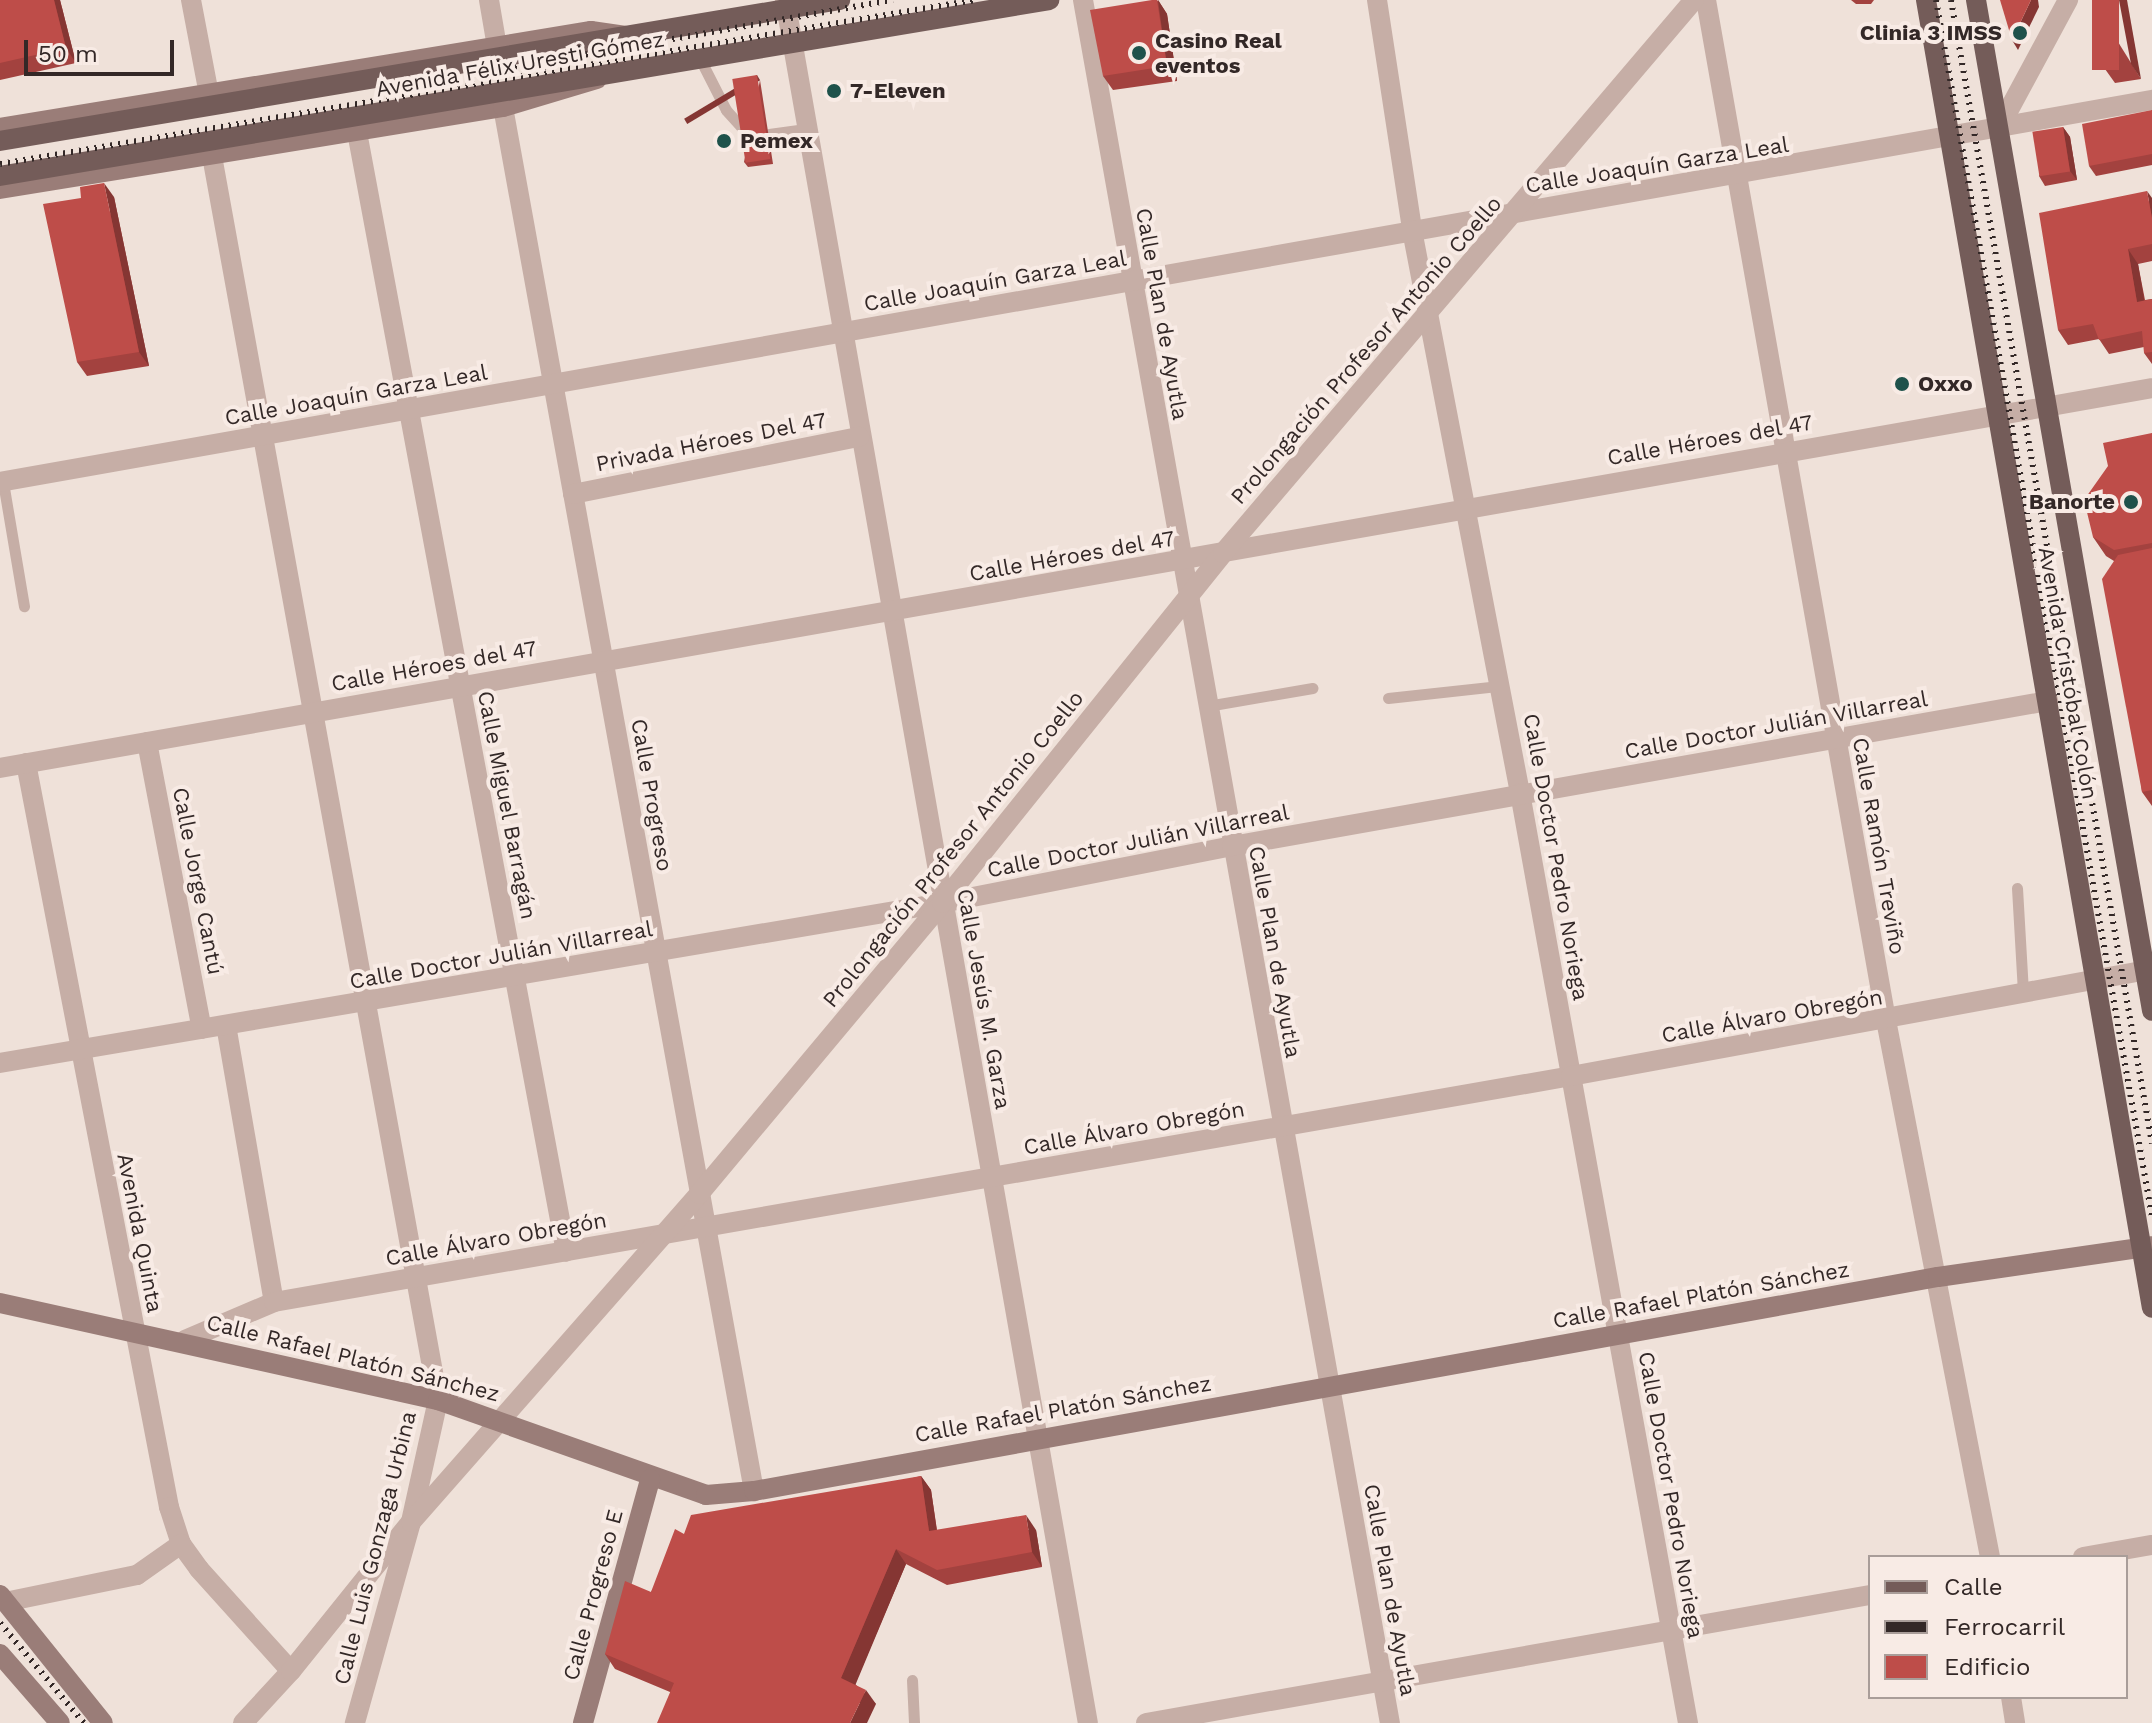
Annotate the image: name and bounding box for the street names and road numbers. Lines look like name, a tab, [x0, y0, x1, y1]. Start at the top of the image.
street label: Avenida Félix Uresti Gómez	[373, 26, 667, 102]
street label: Calle Joaquín Garza Leal	[1523, 131, 1791, 199]
street label: Prolongación Profesor Antonio Coello	[1224, 190, 1508, 510]
street label: Calle Plan de Ayutla	[1130, 205, 1194, 423]
street label: Calle Joaquín Garza Leal	[861, 245, 1129, 317]
street label: Calle Joaquín Garza Leal	[222, 359, 490, 431]
street label: Privada Héroes Del 47	[593, 407, 829, 477]
street label: Calle Héroes del 47	[1605, 409, 1815, 471]
street label: Calle Héroes del 47	[967, 525, 1177, 587]
street label: Avenida Cristóbal Colón	[2033, 544, 2103, 802]
street label: Calle Héroes del 47	[329, 635, 539, 697]
street label: Prolongación Profesor Antonio Coello	[817, 685, 1089, 1013]
street label: Calle Doctor Julián Villarreal	[1622, 685, 1930, 765]
street label: Calle Miguel Barragán	[472, 688, 542, 922]
street label: Calle Doctor Pedro Noriega	[1518, 711, 1594, 1003]
street label: Calle Progreso	[626, 717, 678, 873]
street label: Calle Ramón Treviño	[1847, 735, 1911, 957]
street label: Calle Jorge Cantú	[167, 785, 229, 977]
street label: Calle Doctor Julián Villarreal	[984, 799, 1292, 883]
street label: Calle Plan de Ayutla	[1243, 843, 1307, 1061]
street label: Calle Jesús M. Garza	[952, 886, 1016, 1112]
street label: Calle Doctor Julián Villarreal	[347, 915, 655, 995]
street label: Calle Álvaro Obregón	[1659, 983, 1885, 1049]
street label: Calle Álvaro Obregón	[1021, 1095, 1247, 1161]
street label: Avenida Quinta	[112, 1151, 168, 1315]
street label: Calle Álvaro Obregón	[383, 1206, 609, 1272]
street label: Calle Rafael Platón Sánchez	[1550, 1256, 1852, 1334]
street label: Calle Rafael Platón Sánchez	[203, 1309, 503, 1407]
street label: Calle Doctor Pedro Noriega	[1633, 1349, 1709, 1641]
street label: Calle Rafael Platón Sánchez	[912, 1370, 1214, 1448]
street label: Calle Luis Gonzaga Urbina	[328, 1408, 422, 1688]
street label: Calle Plan de Ayutla	[1358, 1481, 1422, 1699]
street label: Calle Progreso E	[557, 1507, 629, 1683]

